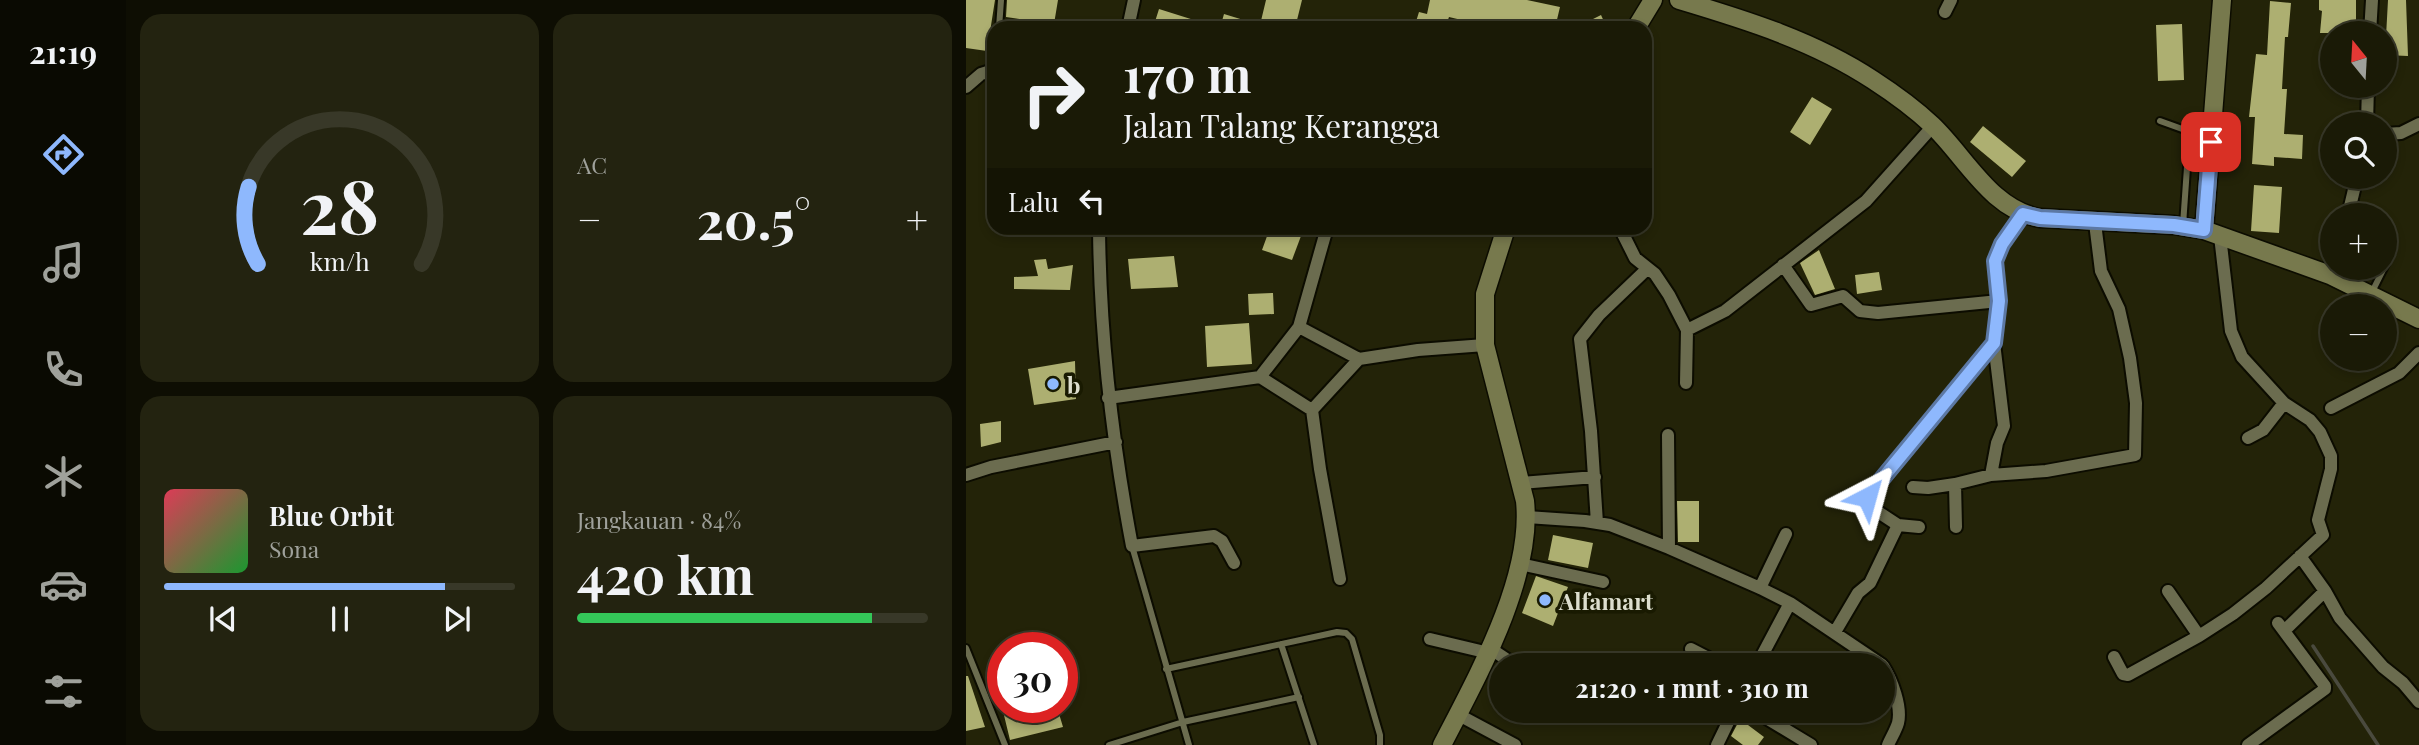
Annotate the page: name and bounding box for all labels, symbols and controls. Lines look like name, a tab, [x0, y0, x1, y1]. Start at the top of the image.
north arrow	[2320, 21, 2398, 98]
map controls	[2320, 21, 2397, 371]
text: 21:19	[29, 29, 97, 72]
text: 170 m	[1123, 40, 1251, 105]
icon: right	[1008, 49, 1099, 140]
text: Jalan Talang Kerangga	[1123, 103, 1440, 146]
pin	[2181, 112, 2241, 172]
button: search	[2320, 112, 2397, 189]
icon: arrive	[2192, 123, 2230, 161]
icon: directions	[39, 130, 88, 179]
text: AC	[577, 149, 607, 180]
text: 28	[300, 155, 379, 252]
icon: left	[1073, 182, 1111, 220]
text: 20.5°	[697, 184, 811, 253]
text: Lalu	[1008, 184, 1059, 219]
text: −	[577, 193, 602, 244]
text: +	[906, 193, 928, 244]
button: +	[2320, 203, 2397, 280]
icon: music	[39, 238, 88, 287]
text: km/h	[310, 244, 370, 277]
button: −	[2320, 294, 2397, 371]
icon: phone	[39, 345, 88, 394]
place label: b	[1067, 369, 1080, 400]
marker: b	[1045, 376, 1061, 392]
icon: climate	[39, 452, 88, 501]
position arrow	[1830, 460, 1904, 534]
text: Blue Orbit	[269, 498, 394, 533]
text: Jangkauan · 84%	[577, 504, 741, 535]
text: Sona	[269, 533, 319, 564]
text: 420 km	[577, 539, 754, 608]
icon: car	[39, 560, 88, 609]
place label: Alfamart	[1558, 585, 1654, 616]
marker: Alfamart	[1537, 592, 1553, 608]
icon: previous	[204, 600, 242, 638]
icon: pause	[321, 600, 359, 638]
icon: next	[438, 600, 476, 638]
speed limit sign: 30	[987, 632, 1078, 723]
icon: filters	[39, 667, 88, 716]
text: 21:20 · 1 mnt · 310 m	[1575, 670, 1809, 705]

